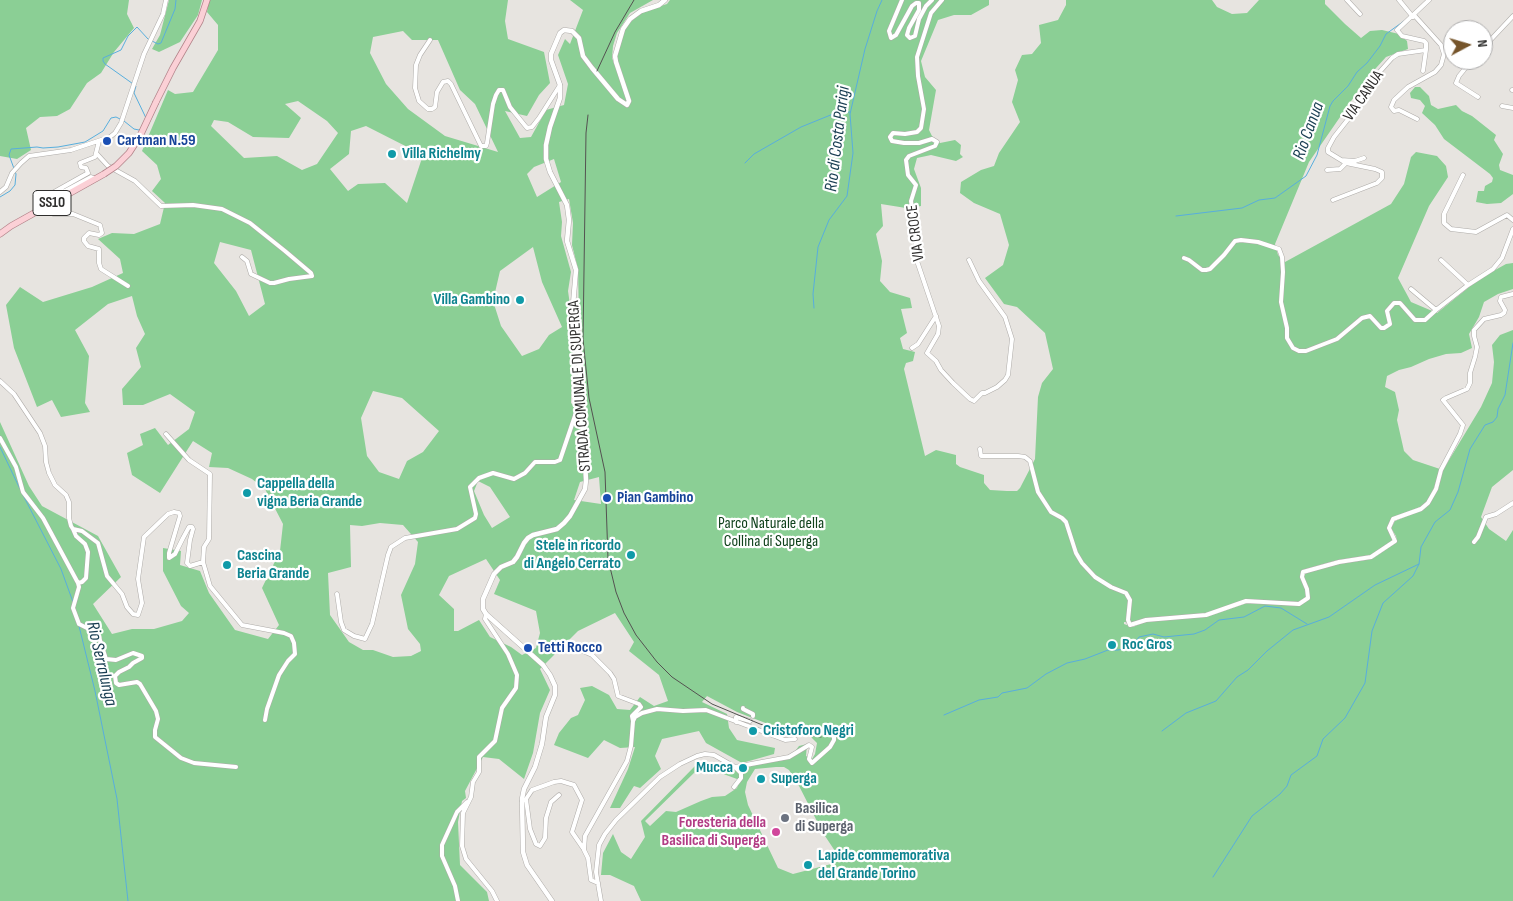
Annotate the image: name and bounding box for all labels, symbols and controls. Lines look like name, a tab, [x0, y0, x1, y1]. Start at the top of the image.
north arrow	[1443, 20, 1493, 70]
text: N	[1474, 39, 1491, 48]
street label: VIA CANUA	[1340, 67, 1388, 125]
water label: Rio di Costa Parigi	[821, 85, 855, 193]
water label: Rio Canua	[1289, 99, 1329, 163]
place label: Cartman N.59	[117, 131, 196, 151]
marker: Cartman N.59	[101, 135, 113, 147]
place label: Villa Richelmy	[402, 144, 481, 164]
marker: Villa Richelmy	[386, 148, 398, 160]
road number: SS10	[33, 190, 71, 216]
street label: VIA CROCE	[903, 203, 929, 263]
place label: Villa Gambino	[434, 290, 510, 310]
marker: Villa Gambino	[514, 294, 526, 306]
street label: STRADA COMUNALE DI SUPERGA	[564, 300, 596, 472]
place label: Cappella della vigna Beria Grande	[257, 474, 362, 512]
marker: Cappella della vigna Beria Grande	[241, 487, 253, 499]
place label: Pian Gambino	[617, 488, 693, 508]
marker: Pian Gambino	[601, 492, 613, 504]
park label: Parco Naturale della Collina di Superga	[718, 514, 824, 552]
place label: Stele in ricordo di Angelo Cerrato	[524, 536, 621, 574]
place label: Cascina Beria Grande	[237, 546, 309, 584]
marker: Stele in ricordo di Angelo Cerrato	[625, 549, 637, 561]
marker: Cascina Beria Grande	[221, 559, 233, 571]
water label: Rio Serralunga	[81, 620, 121, 708]
place label: Roc Gros	[1122, 635, 1172, 655]
place label: Tetti Rocco	[538, 638, 602, 658]
marker: Roc Gros	[1106, 639, 1118, 651]
marker: Tetti Rocco	[522, 642, 534, 654]
place label: Cristoforo Negri	[763, 721, 854, 741]
marker: Cristoforo Negri	[747, 725, 759, 737]
place label: Mucca	[696, 758, 733, 778]
marker: Mucca	[737, 762, 749, 774]
place label: Superga	[771, 769, 817, 789]
marker: Superga	[755, 773, 767, 785]
place label: Basilica di Superga	[795, 799, 853, 837]
marker: Basilica di Superga	[779, 812, 791, 824]
place label: Foresteria della Basilica di Superga	[662, 813, 766, 851]
marker: Foresteria della Basilica di Superga	[770, 826, 782, 838]
place label: Lapide commemorativa del Grande Torino	[818, 846, 950, 884]
marker: Lapide commemorativa del Grande Torino	[802, 859, 814, 871]

